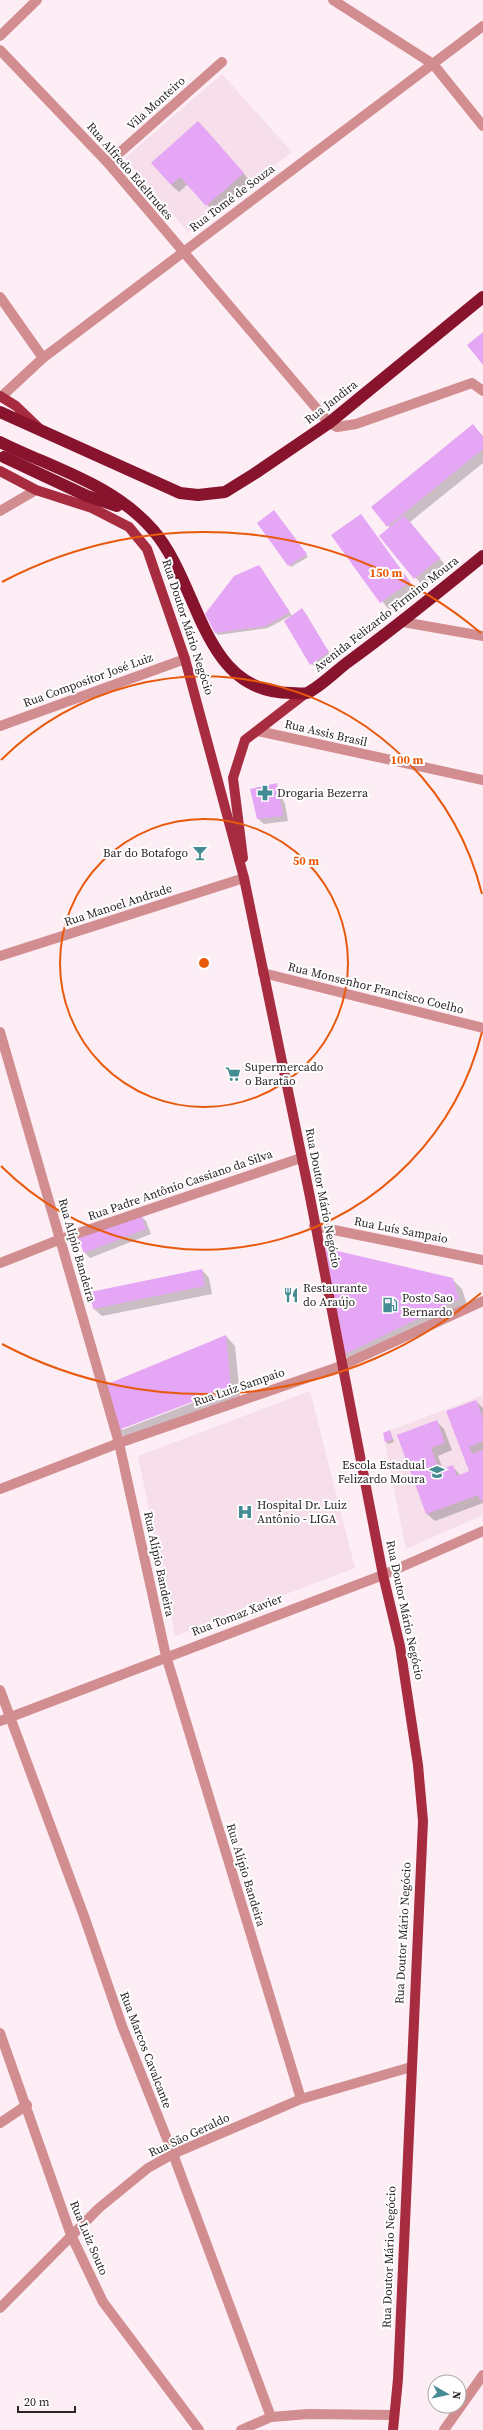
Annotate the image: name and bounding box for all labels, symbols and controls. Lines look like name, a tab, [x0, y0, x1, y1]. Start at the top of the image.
street label: Vila Monteiro	[123, 72, 189, 133]
street label: Rua Alfredo Edeltrudes	[83, 119, 177, 223]
street label: Rua Tomé de Souza	[186, 160, 279, 235]
street label: Rua Jandira	[301, 376, 361, 428]
street label: Avenida Felizardo Firmino Moura	[310, 552, 462, 676]
street label: Rua Doutor Mário Negócio	[158, 557, 218, 697]
text: 150 m	[370, 565, 403, 581]
street label: Rua Compositor José Luiz	[21, 649, 156, 711]
street label: Rua Assis Brasil	[283, 716, 369, 750]
text: 100 m	[391, 752, 424, 768]
pharmacy icon: Drogaria Bezerra	[256, 784, 274, 802]
place label: Drogaria Bezerra	[277, 785, 369, 801]
bar icon: Bar do Botafogo	[191, 844, 209, 862]
place label: Bar do Botafogo	[103, 845, 188, 861]
text: 50 m	[293, 853, 319, 869]
street label: Rua Manoel Andrade	[62, 880, 174, 930]
centre of rings	[197, 956, 211, 970]
street label: Rua Monsenhor Francisco Coelho	[286, 958, 466, 1018]
place label: Supermercado o Baratão	[245, 1059, 324, 1089]
supermarket icon: Supermercado o Baratão	[224, 1065, 242, 1083]
street label: Rua Doutor Mário Negócio	[302, 1127, 344, 1270]
street label: Rua Padre Antônio Cassiano da Silva	[85, 1145, 275, 1224]
street label: Rua Alípio Bandeira	[55, 1196, 100, 1304]
street label: Rua Luís Sampaio	[353, 1213, 450, 1247]
place label: Restaurante do Araújo	[303, 1280, 367, 1310]
restaurant icon: Restaurante do Araújo	[282, 1286, 300, 1304]
place label: Posto Sao Bernardo	[402, 1290, 453, 1320]
fuel station icon: Posto Sao Bernardo	[381, 1296, 399, 1314]
street label: Rua Luiz Sampaio	[191, 1364, 287, 1410]
place label: Escola Estadual Felizardo Moura	[338, 1457, 426, 1487]
school or university icon: Escola Estadual Felizardo Moura	[428, 1463, 446, 1481]
place label: Hospital Dr. Luiz Antônio - LIGA	[257, 1497, 347, 1527]
hospital icon: Hospital Dr. Luiz Antônio - LIGA	[236, 1503, 254, 1521]
street label: Rua Alípio Bandeira	[140, 1510, 178, 1619]
street label: Rua Doutor Mário Negócio	[382, 1539, 428, 1682]
street label: Rua Tomaz Xavier	[189, 1590, 285, 1640]
street label: Rua Alípio Bandeira	[223, 1822, 270, 1929]
street label: Rua Doutor Mário Negócio	[391, 1861, 415, 2004]
street label: Rua Marcos Cavalcante	[116, 1989, 176, 2111]
street label: Rua São Geraldo	[146, 2109, 232, 2161]
street label: Rua Doutor Mário Negócio	[379, 2185, 399, 2328]
street label: Rua Luiz Souto	[66, 2198, 112, 2278]
north arrow	[427, 2374, 467, 2414]
scale bar	[18, 2388, 75, 2414]
text: N	[448, 2390, 464, 2400]
text: 20 m	[24, 2394, 50, 2410]

